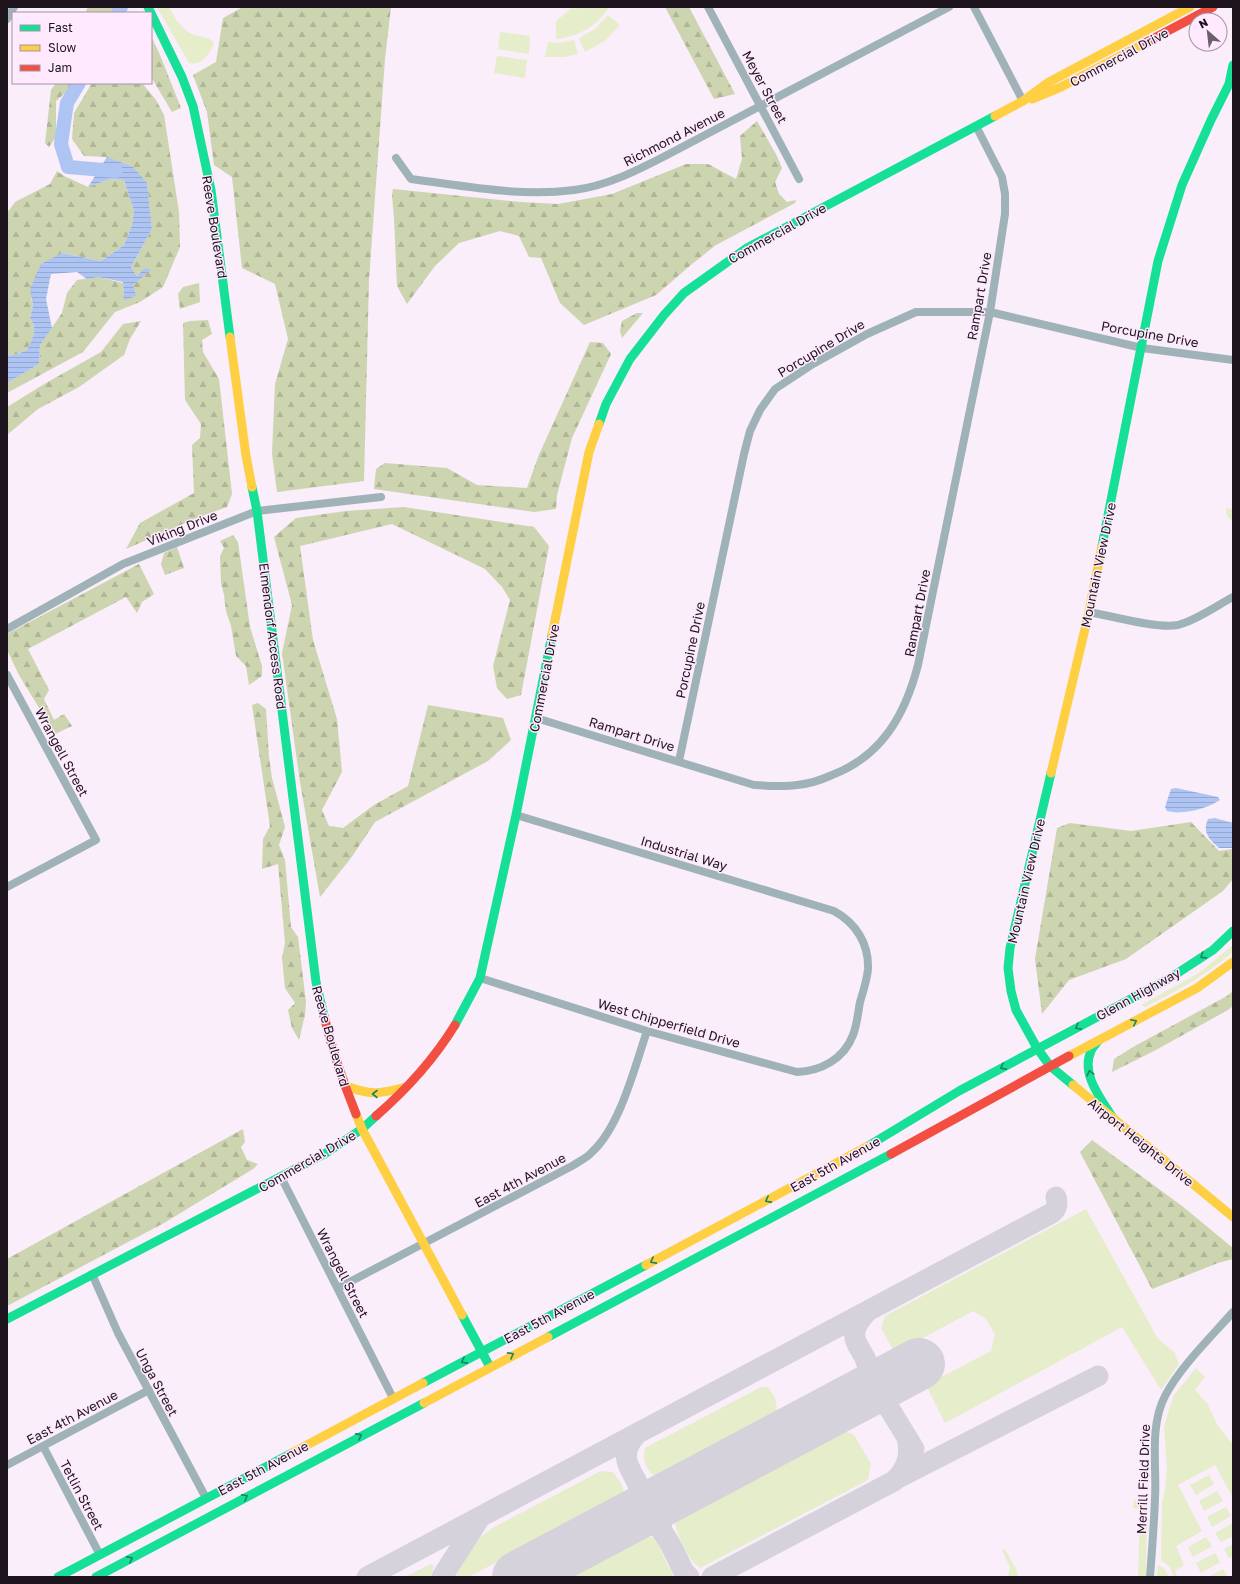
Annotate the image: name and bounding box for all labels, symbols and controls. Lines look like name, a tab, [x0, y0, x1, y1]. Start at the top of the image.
legend	[12, 12, 152, 84]
north arrow	[1188, 12, 1228, 52]
text: N	[1196, 15, 1210, 30]
text: Fast	[48, 20, 73, 35]
street label: Commercial Drive	[1067, 24, 1171, 90]
text: Slow	[48, 40, 76, 55]
street label: Meyer Street	[739, 48, 791, 126]
text: Jam	[48, 60, 72, 75]
street label: Richmond Avenue	[621, 104, 727, 170]
street label: Reeve Boulevard	[199, 174, 231, 280]
street label: Commercial Drive	[725, 199, 829, 267]
street label: Rampart Drive	[963, 251, 995, 341]
street label: Porcupine Drive	[775, 316, 867, 380]
street label: Porcupine Drive	[1100, 318, 1200, 350]
street label: Mountain View Drive	[1077, 501, 1119, 629]
street label: Viking Drive	[144, 507, 220, 549]
street label: Elmendorf Access Road	[256, 562, 290, 710]
street label: Rampart Drive	[901, 568, 933, 658]
street label: Porcupine Drive	[672, 600, 708, 700]
street label: Commercial Drive	[526, 623, 562, 733]
street label: Wrangell Street	[32, 705, 92, 799]
street label: Rampart Drive	[587, 713, 677, 755]
street label: Mountain View Drive	[1004, 817, 1048, 945]
street label: Industrial Way	[639, 832, 730, 874]
one-way arrow	[1200, 951, 1207, 959]
street label: Glenn Highway	[1093, 964, 1184, 1024]
street label: Reeve Boulevard	[309, 984, 353, 1088]
street label: West Chipperfield Drive	[596, 995, 742, 1051]
one-way arrow	[1130, 1019, 1137, 1027]
one-way arrow	[1075, 1022, 1082, 1030]
one-way arrow	[1000, 1062, 1007, 1070]
one-way arrow	[1086, 1070, 1094, 1077]
one-way arrow	[372, 1090, 378, 1098]
street label: Airport Heights Drive	[1085, 1095, 1197, 1189]
street label: Commercial Drive	[256, 1127, 358, 1195]
street label: East 5th Avenue	[787, 1133, 883, 1195]
street label: East 4th Avenue	[472, 1149, 568, 1211]
one-way arrow	[765, 1195, 772, 1203]
street label: Wrangell Street	[314, 1226, 372, 1320]
one-way arrow	[650, 1256, 658, 1264]
street label: East 5th Avenue	[501, 1285, 597, 1347]
street label: Unga Street	[132, 1345, 182, 1419]
one-way arrow	[507, 1353, 514, 1360]
one-way arrow	[461, 1356, 468, 1364]
street label: East 4th Avenue	[24, 1386, 120, 1448]
street label: Merrill Field Drive	[1133, 1424, 1153, 1534]
one-way arrow	[355, 1434, 363, 1441]
street label: East 5th Avenue	[215, 1437, 311, 1499]
street label: Tetlin Street	[57, 1457, 107, 1533]
one-way arrow	[240, 1495, 248, 1502]
one-way arrow	[126, 1556, 133, 1563]

